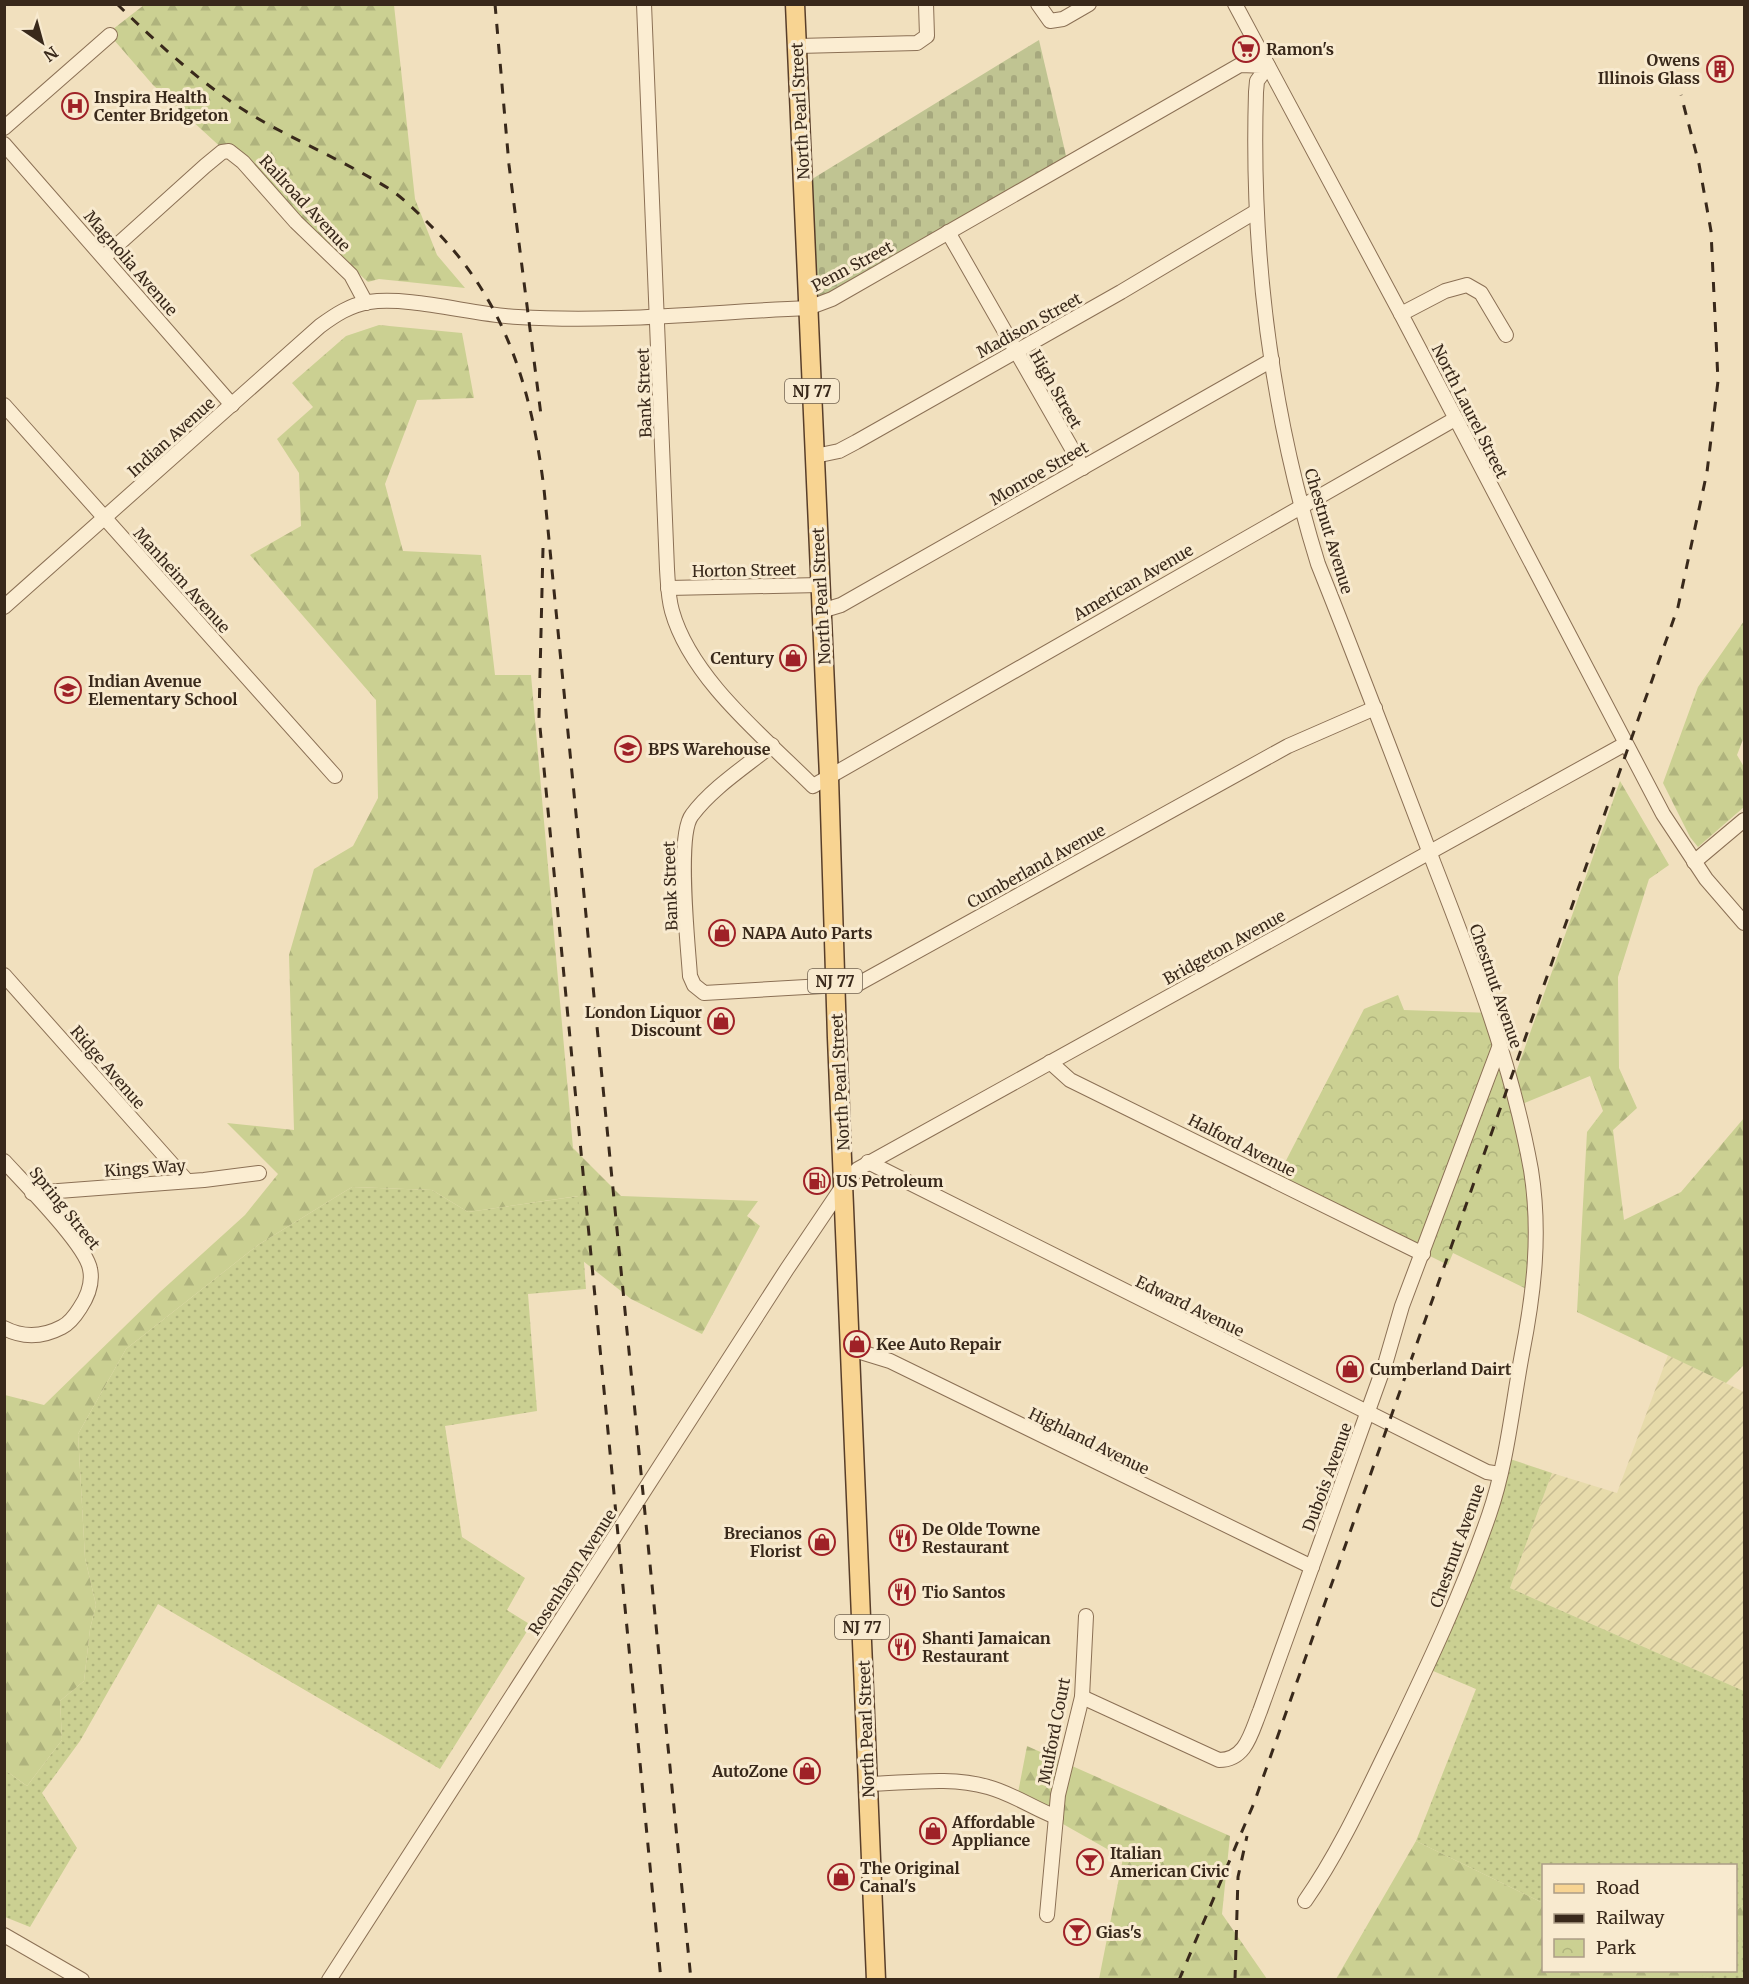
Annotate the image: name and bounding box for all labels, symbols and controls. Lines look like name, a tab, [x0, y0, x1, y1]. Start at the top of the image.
north arrow	[12, 12, 72, 72]
supermarket icon: Ramon's	[1231, 34, 1261, 64]
place label: Ramon's	[1266, 39, 1334, 59]
street label: North Pearl Street	[786, 41, 814, 180]
text: N	[40, 42, 62, 66]
place label: Owens Illinois Glass	[1598, 50, 1700, 88]
building icon: Owens Illinois Glass	[1705, 54, 1735, 84]
place label: Inspira Health Center Bridgeton	[94, 87, 228, 125]
hospital icon: Inspira Health Center Bridgeton	[60, 91, 90, 121]
street label: Railroad Avenue	[255, 151, 355, 255]
street label: Magnolia Avenue	[80, 206, 182, 320]
street label: Penn Street	[808, 236, 897, 296]
street label: Madison Street	[973, 288, 1086, 362]
street label: North Laurel Street	[1428, 341, 1513, 482]
street label: High Street	[1025, 346, 1087, 432]
street label: Bank Street	[632, 347, 656, 438]
road number: NJ 77	[785, 379, 839, 403]
street label: Indian Avenue	[123, 393, 219, 481]
street label: Monroe Street	[986, 436, 1092, 509]
street label: Chestnut Avenue	[1300, 466, 1358, 596]
street label: Manheim Avenue	[129, 523, 235, 637]
street label: North Pearl Street	[807, 526, 835, 665]
street label: American Avenue	[1069, 540, 1196, 625]
street label: Horton Street	[692, 559, 797, 581]
shop icon: Century	[778, 643, 808, 673]
place label: Century	[710, 648, 775, 668]
place label: Indian Avenue Elementary School	[88, 671, 237, 709]
school or university icon: Indian Avenue Elementary School	[53, 675, 83, 705]
school or university icon: BPS Warehouse	[613, 734, 643, 764]
place label: BPS Warehouse	[648, 739, 771, 759]
street label: Cumberland Avenue	[963, 820, 1109, 912]
street label: Bank Street	[658, 840, 682, 931]
street label: Bridgeton Avenue	[1160, 905, 1288, 989]
shop icon: NAPA Auto Parts	[707, 918, 737, 948]
street label: Chestnut Avenue	[1465, 921, 1527, 1051]
place label: NAPA Auto Parts	[742, 923, 872, 943]
road number: NJ 77	[808, 969, 862, 993]
place label: London Liquor Discount	[585, 1002, 703, 1040]
shop icon: London Liquor Discount	[706, 1006, 736, 1036]
street label: North Pearl Street	[826, 1012, 854, 1151]
street label: Ridge Avenue	[66, 1021, 150, 1113]
street label: Halford Avenue	[1185, 1109, 1299, 1181]
street label: Kings Way	[104, 1155, 187, 1181]
street label: Spring Street	[25, 1162, 105, 1254]
fuel station icon: US Petroleum	[802, 1166, 832, 1196]
place label: US Petroleum	[836, 1171, 943, 1191]
street label: Edward Avenue	[1132, 1271, 1248, 1341]
shop icon: Kee Auto Repair	[842, 1329, 872, 1359]
place label: Kee Auto Repair	[876, 1334, 1002, 1354]
shop icon: Cumberland Dairt	[1335, 1354, 1365, 1384]
place label: Cumberland Dairt	[1370, 1359, 1512, 1379]
street label: Highland Avenue	[1026, 1403, 1152, 1479]
street label: Dubois Avenue	[1298, 1420, 1356, 1534]
street label: Chestnut Avenue	[1425, 1482, 1489, 1610]
street label: Rosenhayn Avenue	[524, 1505, 620, 1639]
place label: De Olde Towne Restaurant	[922, 1519, 1040, 1557]
place label: Brecianos Florist	[724, 1523, 803, 1561]
restaurant icon: De Olde Towne Restaurant	[888, 1523, 918, 1553]
shop icon: Brecianos Florist	[807, 1527, 837, 1557]
restaurant icon: Tio Santos	[887, 1577, 917, 1607]
place label: Tio Santos	[922, 1582, 1006, 1602]
road number: NJ 77	[835, 1615, 889, 1639]
place label: Shanti Jamaican Restaurant	[922, 1628, 1051, 1666]
restaurant icon: Shanti Jamaican Restaurant	[887, 1632, 917, 1662]
street label: North Pearl Street	[854, 1659, 878, 1798]
street label: Mulford Court	[1034, 1675, 1074, 1786]
shop icon: AutoZone	[792, 1756, 822, 1786]
place label: AutoZone	[711, 1761, 788, 1781]
place label: Affordable Appliance	[951, 1812, 1035, 1850]
shop icon: Affordable Appliance	[918, 1816, 948, 1846]
place label: Italian American Civic	[1109, 1843, 1229, 1881]
bar icon: Italian American Civic	[1075, 1847, 1105, 1877]
place label: The Original Canal's	[860, 1858, 960, 1896]
shop icon: The Original Canal's	[826, 1862, 856, 1892]
legend	[1542, 1864, 1737, 1972]
text: Road	[1596, 1876, 1640, 1899]
text: Railway	[1596, 1906, 1665, 1929]
bar icon: Gias's	[1062, 1917, 1092, 1947]
place label: Gias's	[1096, 1922, 1142, 1942]
text: Park	[1596, 1936, 1637, 1959]

